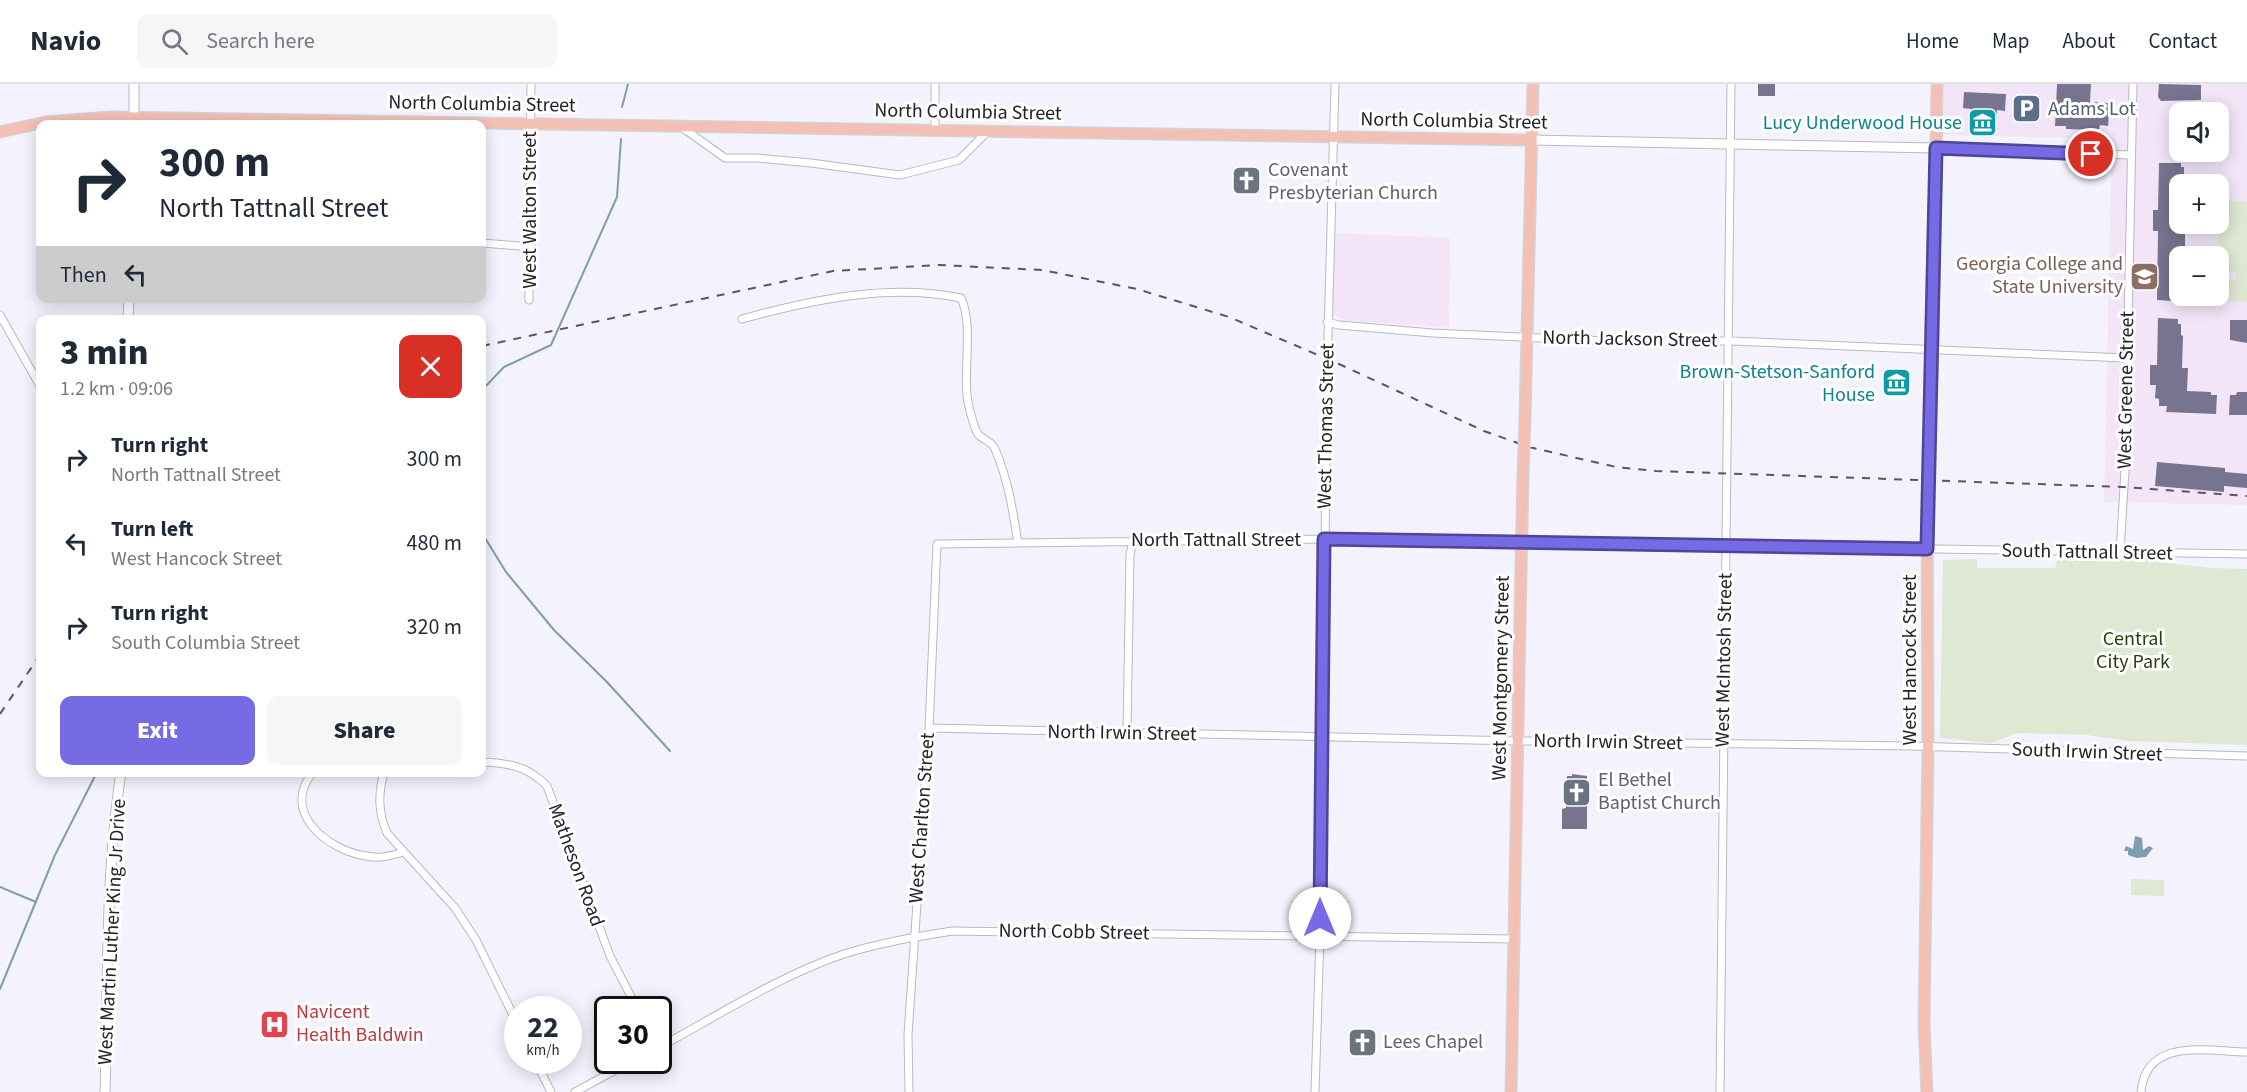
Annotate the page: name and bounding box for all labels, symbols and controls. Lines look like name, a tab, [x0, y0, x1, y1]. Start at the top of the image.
search box	[137, 14, 557, 68]
text: Navio	[30, 21, 101, 61]
icon: search	[158, 25, 191, 58]
text: Search here	[206, 25, 315, 57]
text: Home	[1906, 26, 1959, 56]
text: Map	[1992, 26, 2030, 56]
text: About	[2063, 26, 2115, 56]
text: Contact	[2148, 26, 2217, 56]
street label: North Columbia Street	[388, 88, 576, 120]
parking icon: Adams Lot	[2011, 93, 2043, 125]
place label: Adams Lot	[2048, 95, 2136, 123]
street label: North Columbia Street	[874, 96, 1062, 128]
map controls	[2169, 102, 2229, 306]
button: sound	[2169, 102, 2229, 162]
street label: North Columbia Street	[1360, 105, 1548, 137]
museum icon: Lucy Underwood House	[1967, 107, 1999, 139]
place label: Lucy Underwood House	[1763, 109, 1962, 137]
pin	[2065, 128, 2116, 179]
street label: West Walton Street	[516, 131, 544, 289]
text: 300 m	[159, 133, 270, 193]
icon: arrive	[2074, 137, 2107, 170]
icon: right	[60, 144, 138, 222]
place label: Covenant Presbyterian Church	[1268, 156, 1438, 207]
church icon: Covenant Presbyterian Church	[1231, 165, 1263, 197]
button: +	[2169, 174, 2229, 234]
text: North Tattnall Street	[159, 189, 388, 228]
button: −	[2169, 246, 2229, 306]
place label: Georgia College and State University	[1956, 250, 2124, 301]
icon: left	[119, 258, 152, 291]
text: Then	[60, 259, 107, 291]
school or university icon: Georgia College and State University	[2128, 260, 2160, 292]
street label: West Greene Street	[2111, 310, 2141, 469]
street label: North Jackson Street	[1542, 323, 1718, 355]
text: 3 min	[60, 327, 148, 378]
button: close	[399, 335, 462, 398]
street label: West Thomas Street	[1311, 343, 1341, 509]
place label: Brown-Stetson-Sanford House	[1680, 358, 1875, 409]
museum icon: Brown-Stetson-Sanford House	[1880, 367, 1912, 399]
text: 1.2 km · 09:06	[60, 375, 173, 403]
text: Turn right	[111, 429, 208, 461]
icon: right	[60, 443, 93, 476]
text: 300 m	[407, 443, 462, 475]
text: North Tattnall Street	[111, 461, 281, 489]
text: Turn left	[111, 513, 193, 545]
street label: North Tattnall Street	[1131, 526, 1301, 554]
icon: left	[60, 527, 93, 560]
text: 480 m	[407, 527, 462, 559]
street label: South Tattnall Street	[2001, 537, 2173, 567]
text: West Hancock Street	[111, 545, 282, 573]
street label: West McIntosh Street	[1708, 572, 1740, 748]
street label: West Hancock Street	[1896, 574, 1924, 746]
street label: West Montgomery Street	[1485, 575, 1517, 781]
text: Turn right	[111, 597, 208, 629]
icon: right	[60, 611, 93, 644]
text: 320 m	[407, 611, 462, 643]
park label: Central City Park	[2096, 625, 2170, 676]
text: South Columbia Street	[111, 629, 300, 657]
button: Exit	[60, 696, 255, 765]
button: Share	[267, 696, 462, 765]
street label: North Irwin Street	[1047, 718, 1197, 748]
street label: North Irwin Street	[1533, 727, 1683, 757]
street label: West Charlton Street	[902, 731, 942, 904]
street label: South Irwin Street	[2011, 735, 2163, 769]
place label: El Bethel Baptist Church	[1598, 766, 1721, 817]
church icon: El Bethel Baptist Church	[1561, 776, 1593, 808]
street label: West Martin Luther King Jr Drive	[91, 798, 133, 1066]
street label: Matheson Road	[541, 800, 611, 930]
position arrow	[1288, 886, 1352, 950]
street label: North Cobb Street	[998, 917, 1150, 947]
speed limit sign: 30	[594, 996, 672, 1074]
place label: Navicent Health Baldwin	[296, 998, 424, 1049]
text: 22	[527, 1006, 559, 1049]
hospital icon: Navicent Health Baldwin	[259, 1008, 291, 1040]
church icon: Lees Chapel	[1346, 1026, 1378, 1058]
place label: Lees Chapel	[1383, 1028, 1483, 1056]
text: km/h	[526, 1040, 560, 1061]

